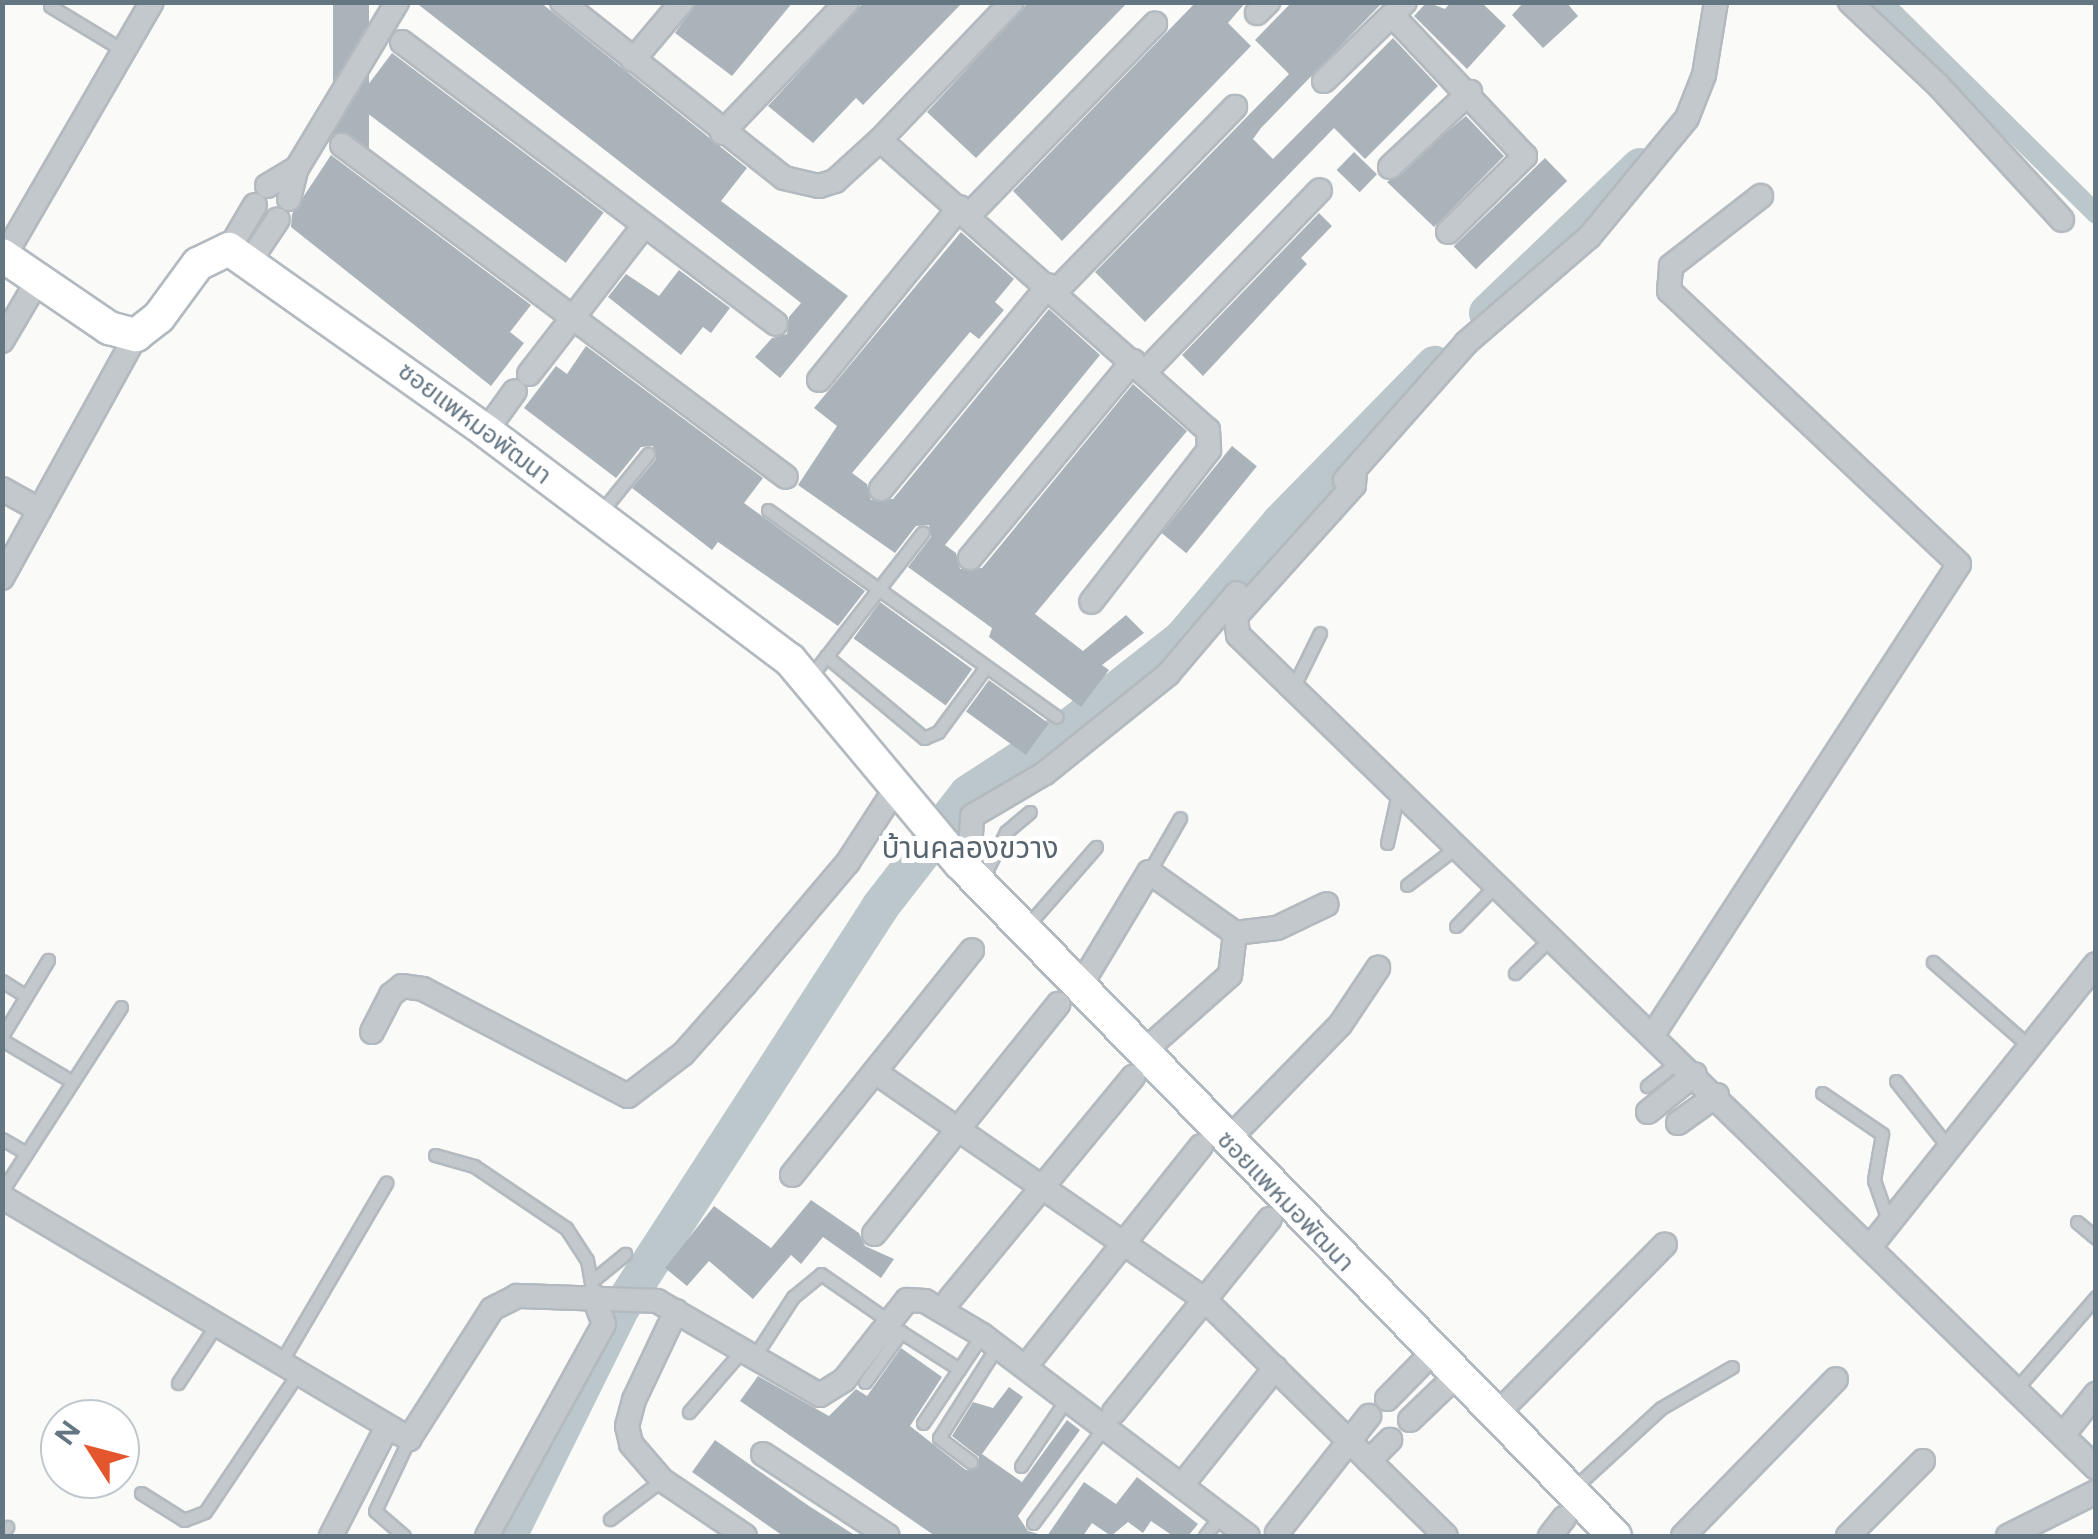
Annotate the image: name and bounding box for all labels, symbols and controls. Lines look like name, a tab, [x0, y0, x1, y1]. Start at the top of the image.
street label: ซอยแพหมอพัฒนา	[392, 356, 558, 490]
district label: บ้านคลองขวาง	[881, 830, 1059, 866]
street label: ซอยแพหมอพัฒนา	[1211, 1124, 1361, 1278]
north arrow	[40, 1399, 140, 1499]
text: N	[47, 1414, 87, 1451]

